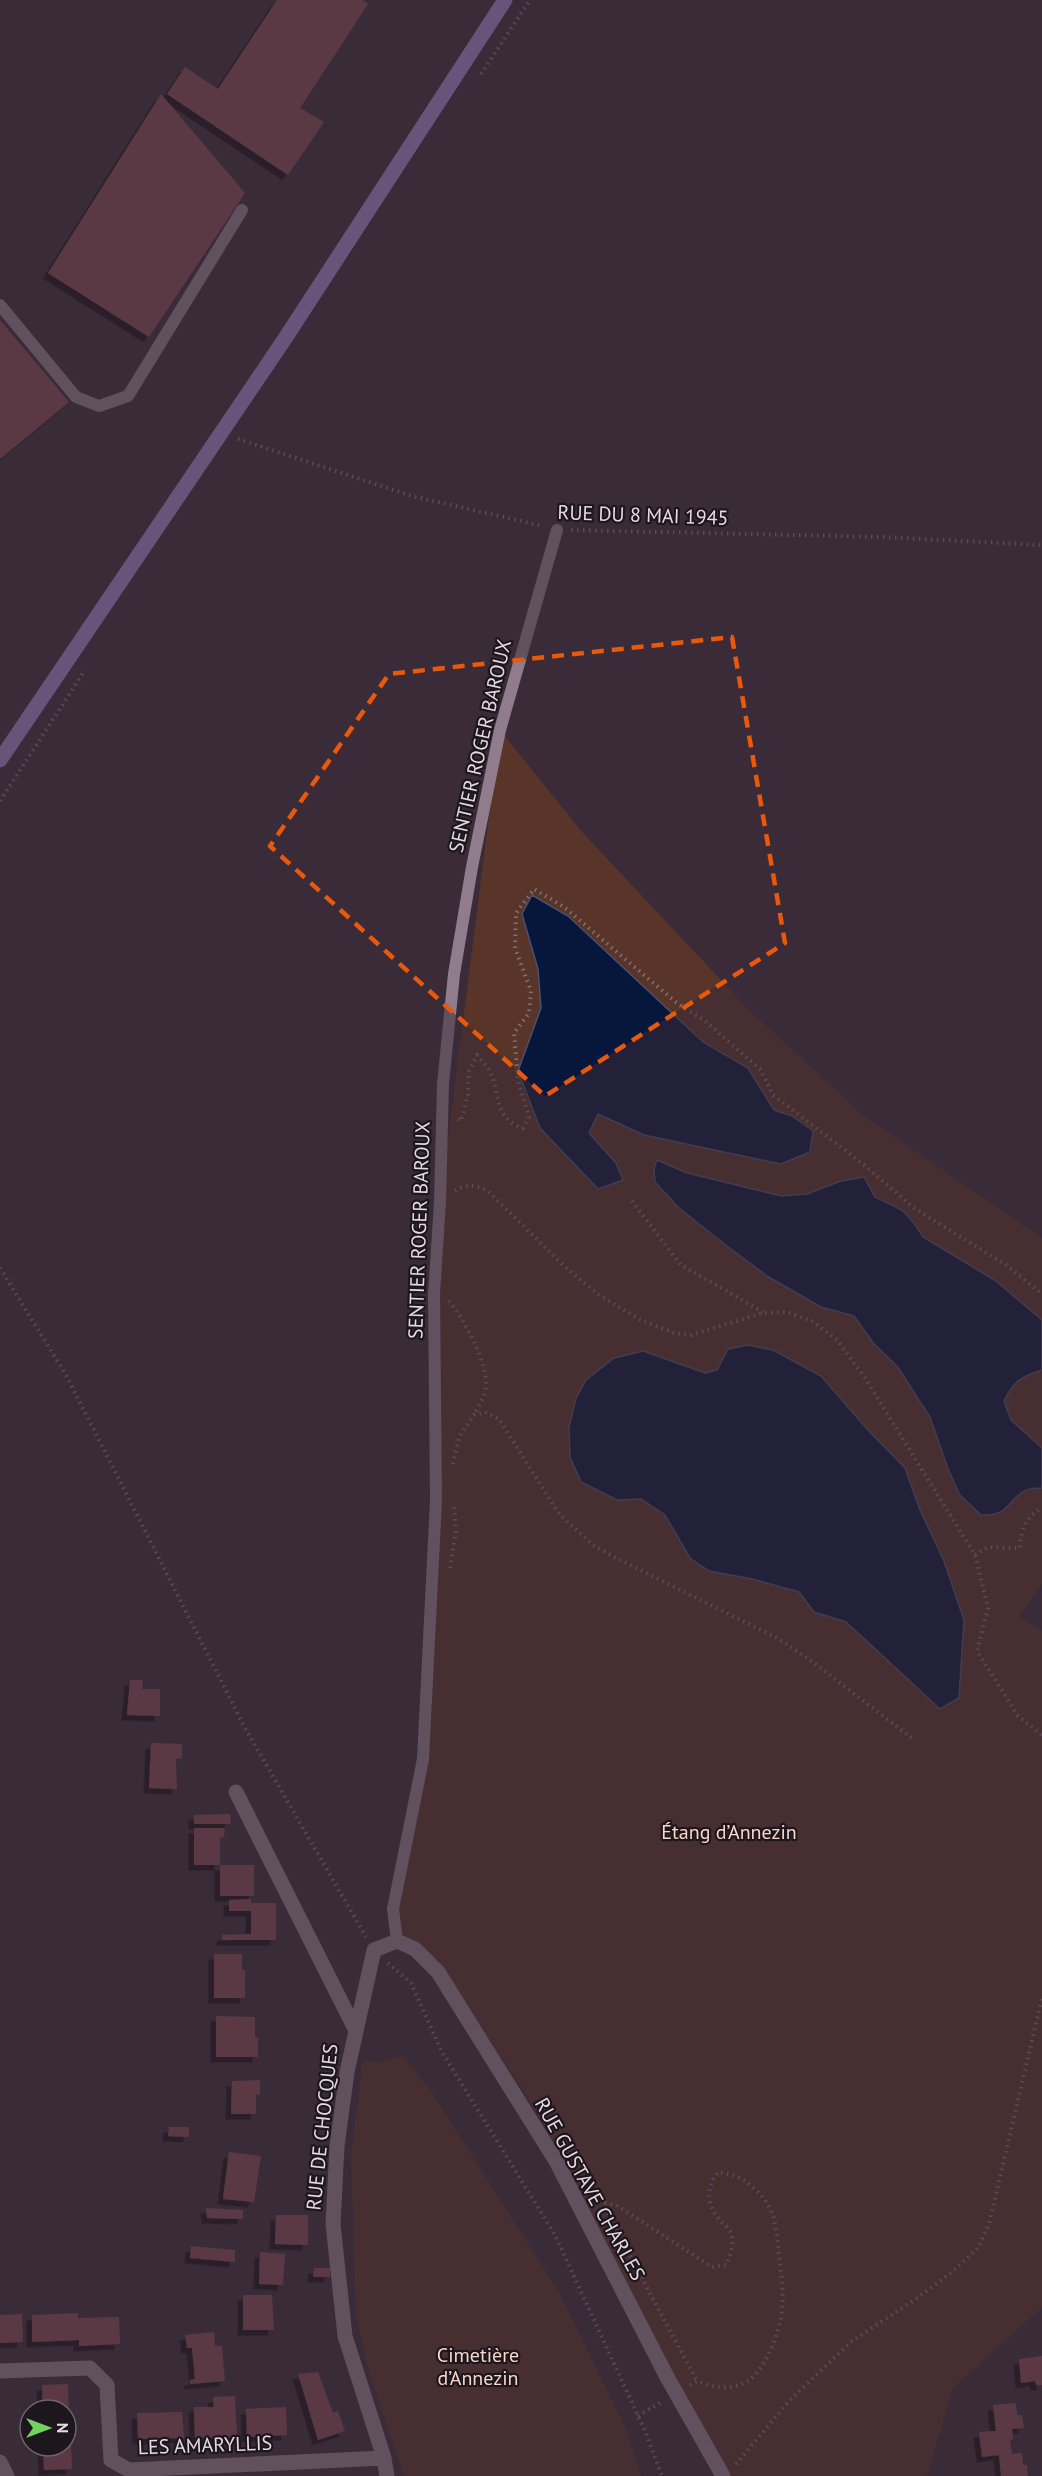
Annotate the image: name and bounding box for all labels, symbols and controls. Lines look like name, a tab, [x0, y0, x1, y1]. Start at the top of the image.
street label: RUE DU 8 MAI 1945	[557, 499, 729, 531]
street label: SENTIER ROGER BAROUX	[443, 637, 517, 855]
street label: SENTIER ROGER BAROUX	[402, 1121, 436, 1339]
park label: Étang d’Annezin	[661, 1819, 797, 1845]
street label: RUE DE CHOCQUES	[300, 2042, 344, 2212]
street label: RUE GUSTAVE CHARLES	[529, 2093, 651, 2285]
park label: Cimetière d’Annezin	[437, 2342, 519, 2391]
north arrow	[18, 2398, 78, 2458]
text: N	[53, 2423, 73, 2433]
street label: LES AMARYLLIS	[137, 2430, 273, 2460]

